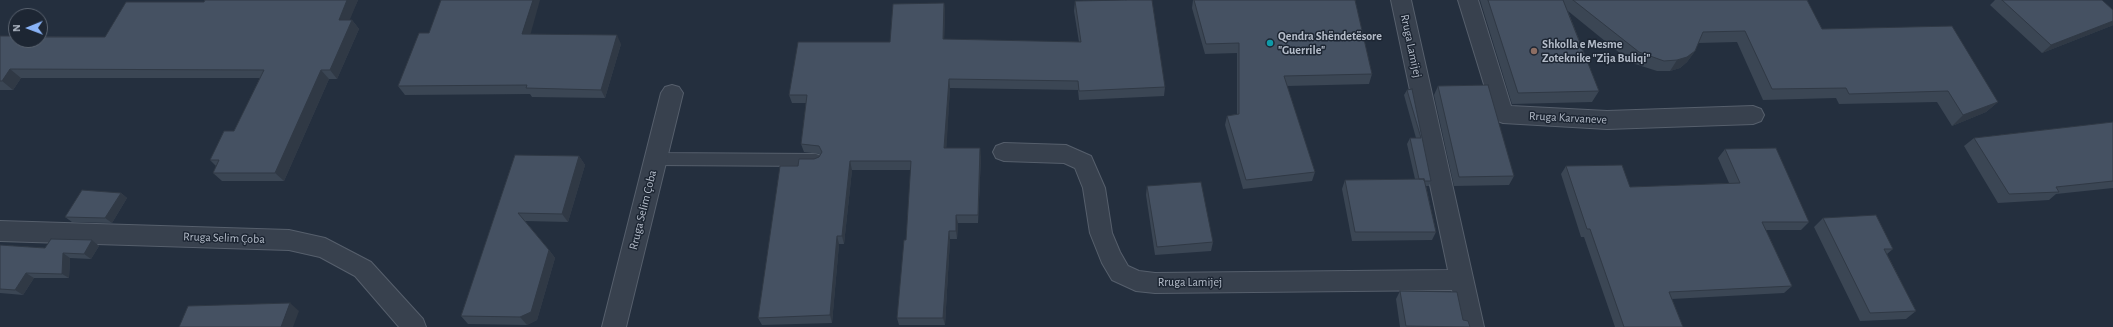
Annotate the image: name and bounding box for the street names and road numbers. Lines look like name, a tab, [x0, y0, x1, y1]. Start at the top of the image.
street label: Rruga Lamijej	[1397, 13, 1425, 79]
street label: Rruga Karvaneve	[1529, 109, 1607, 127]
street label: Rruga Selim Çoba	[626, 169, 660, 251]
street label: Rruga Selim Çoba	[183, 229, 265, 247]
street label: Rruga Lamijej	[1158, 275, 1222, 289]

